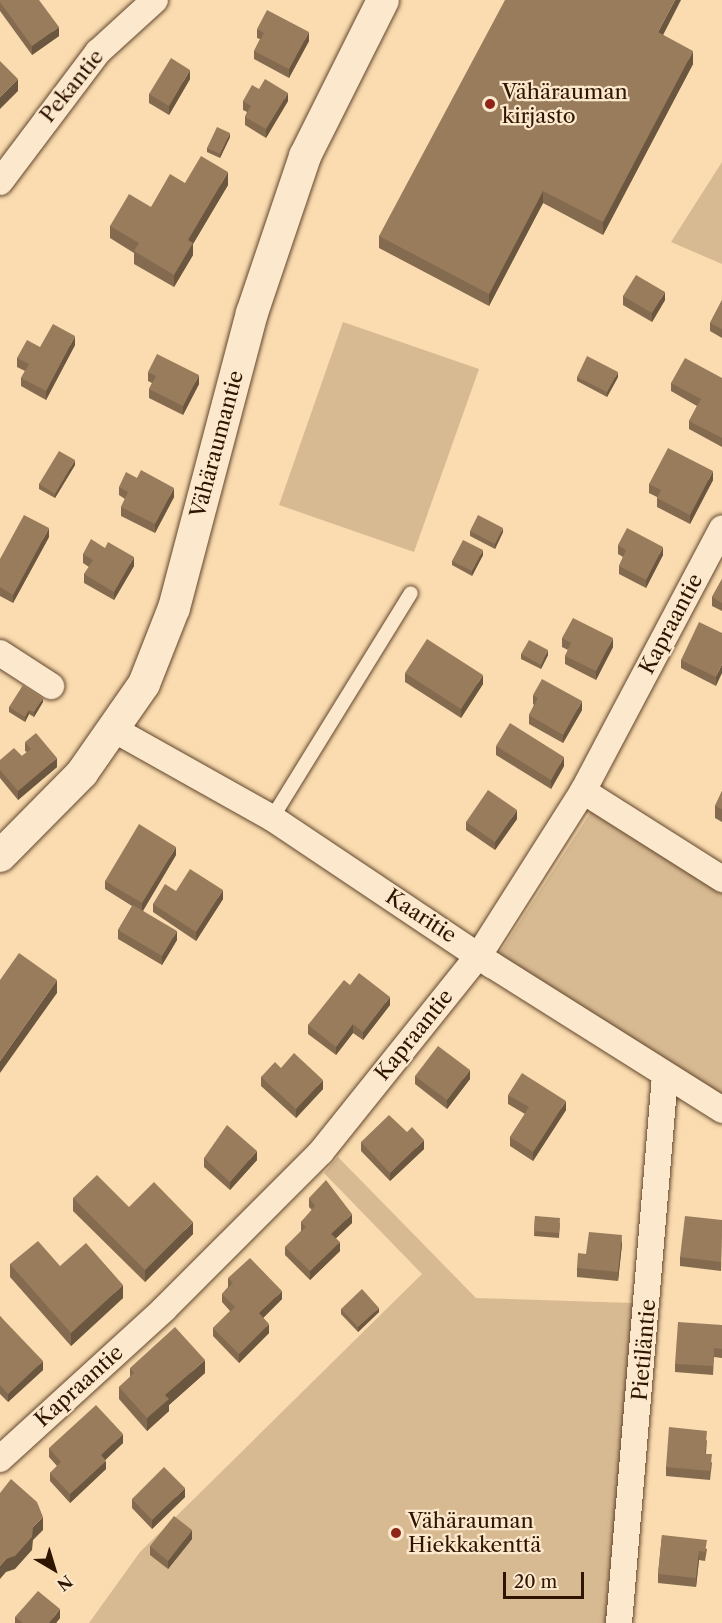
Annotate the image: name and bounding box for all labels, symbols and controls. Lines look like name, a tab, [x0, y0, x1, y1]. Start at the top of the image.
street label: Pekantie	[35, 44, 109, 128]
place label: Vähärauman kirjasto	[502, 79, 628, 129]
marker: Vähärauman kirjasto	[483, 97, 497, 111]
street label: Vähäraumantie	[185, 368, 249, 520]
street label: Kapraantie	[634, 570, 708, 678]
street label: Kaaritie	[381, 884, 461, 948]
street label: Kapraantie	[370, 984, 458, 1086]
street label: Pietiläntie	[627, 1298, 661, 1402]
street label: Kapraantie	[30, 1340, 128, 1432]
place label: Vähärauman Hiekkakenttä	[408, 1508, 541, 1558]
marker: Vähärauman Hiekkakenttä	[389, 1526, 403, 1540]
north arrow	[24, 1539, 84, 1599]
scale bar	[506, 1560, 587, 1598]
text: N	[53, 1571, 77, 1595]
text: 20 m	[514, 1571, 557, 1593]

